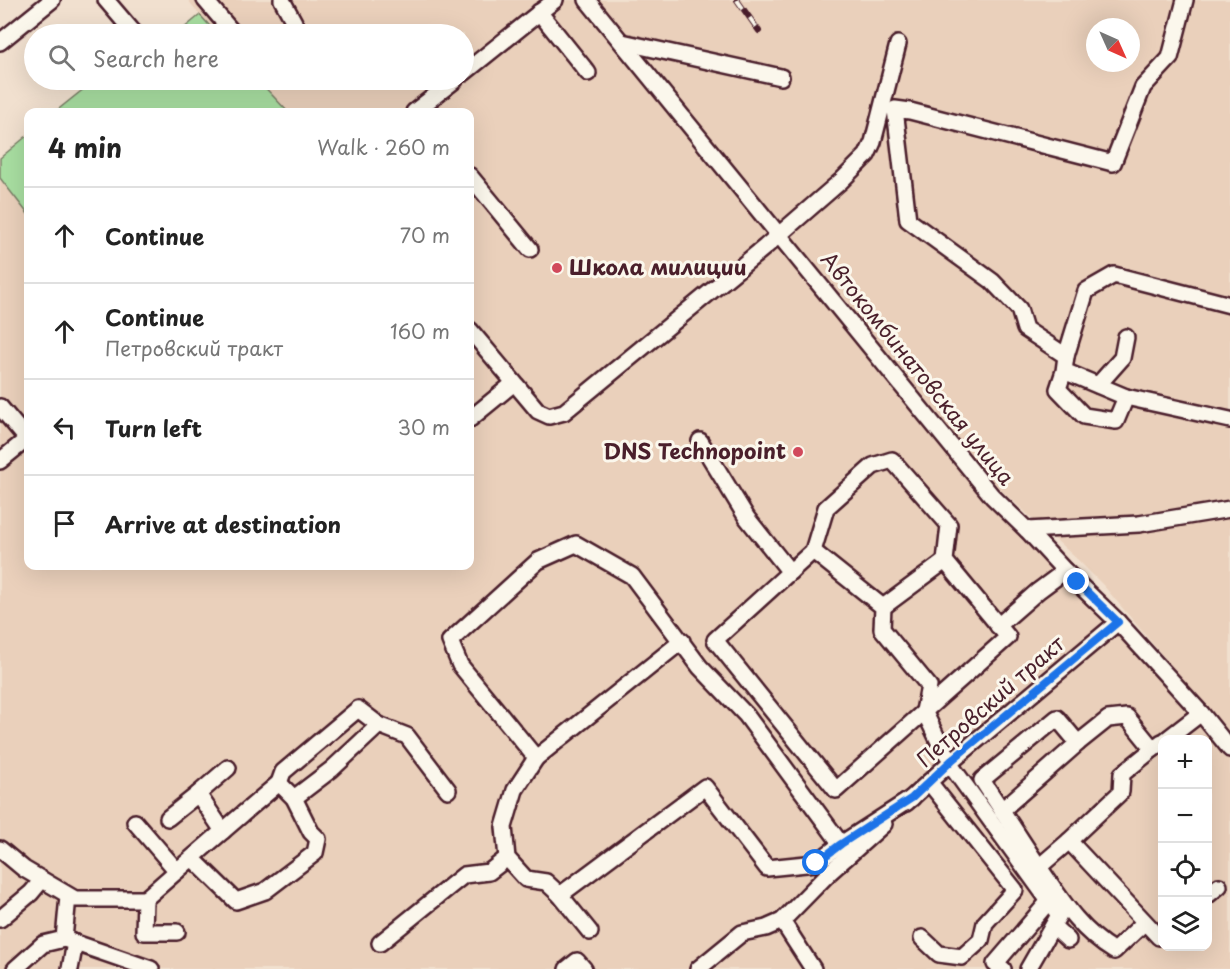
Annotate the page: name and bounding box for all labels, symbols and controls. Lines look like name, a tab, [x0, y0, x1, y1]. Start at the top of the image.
north arrow	[1086, 18, 1140, 72]
search box	[24, 24, 474, 90]
icon: search	[45, 41, 78, 74]
text: Search here	[93, 41, 219, 74]
text: 4 min	[48, 128, 122, 167]
text: Walk · 260 m	[317, 132, 450, 162]
icon: ahead	[48, 219, 81, 252]
text: Continue	[105, 219, 204, 252]
text: 70 m	[400, 220, 450, 250]
street label: Автокомбинатовская улица	[814, 244, 1024, 492]
place label: Школа милиции	[569, 250, 747, 282]
marker: Школа милиции	[550, 261, 564, 275]
text: Continue	[105, 300, 204, 333]
icon: ahead	[48, 315, 81, 348]
text: 160 m	[390, 316, 450, 346]
text: Петровский тракт	[105, 333, 283, 363]
icon: left	[48, 411, 81, 444]
text: Turn left	[105, 411, 202, 444]
text: 30 m	[397, 412, 450, 442]
place label: DNS Technopoint	[603, 434, 786, 466]
marker: DNS Technopoint	[791, 445, 805, 459]
icon: arrive	[48, 507, 81, 540]
text: Arrive at destination	[105, 507, 341, 540]
route end	[1063, 568, 1089, 594]
street label: Петровский тракт	[909, 626, 1071, 774]
map controls	[1158, 735, 1212, 951]
button: +	[1158, 735, 1212, 789]
button: −	[1158, 789, 1212, 843]
button: locate	[1158, 843, 1212, 897]
route start	[802, 849, 828, 875]
button: layers	[1158, 897, 1212, 951]

